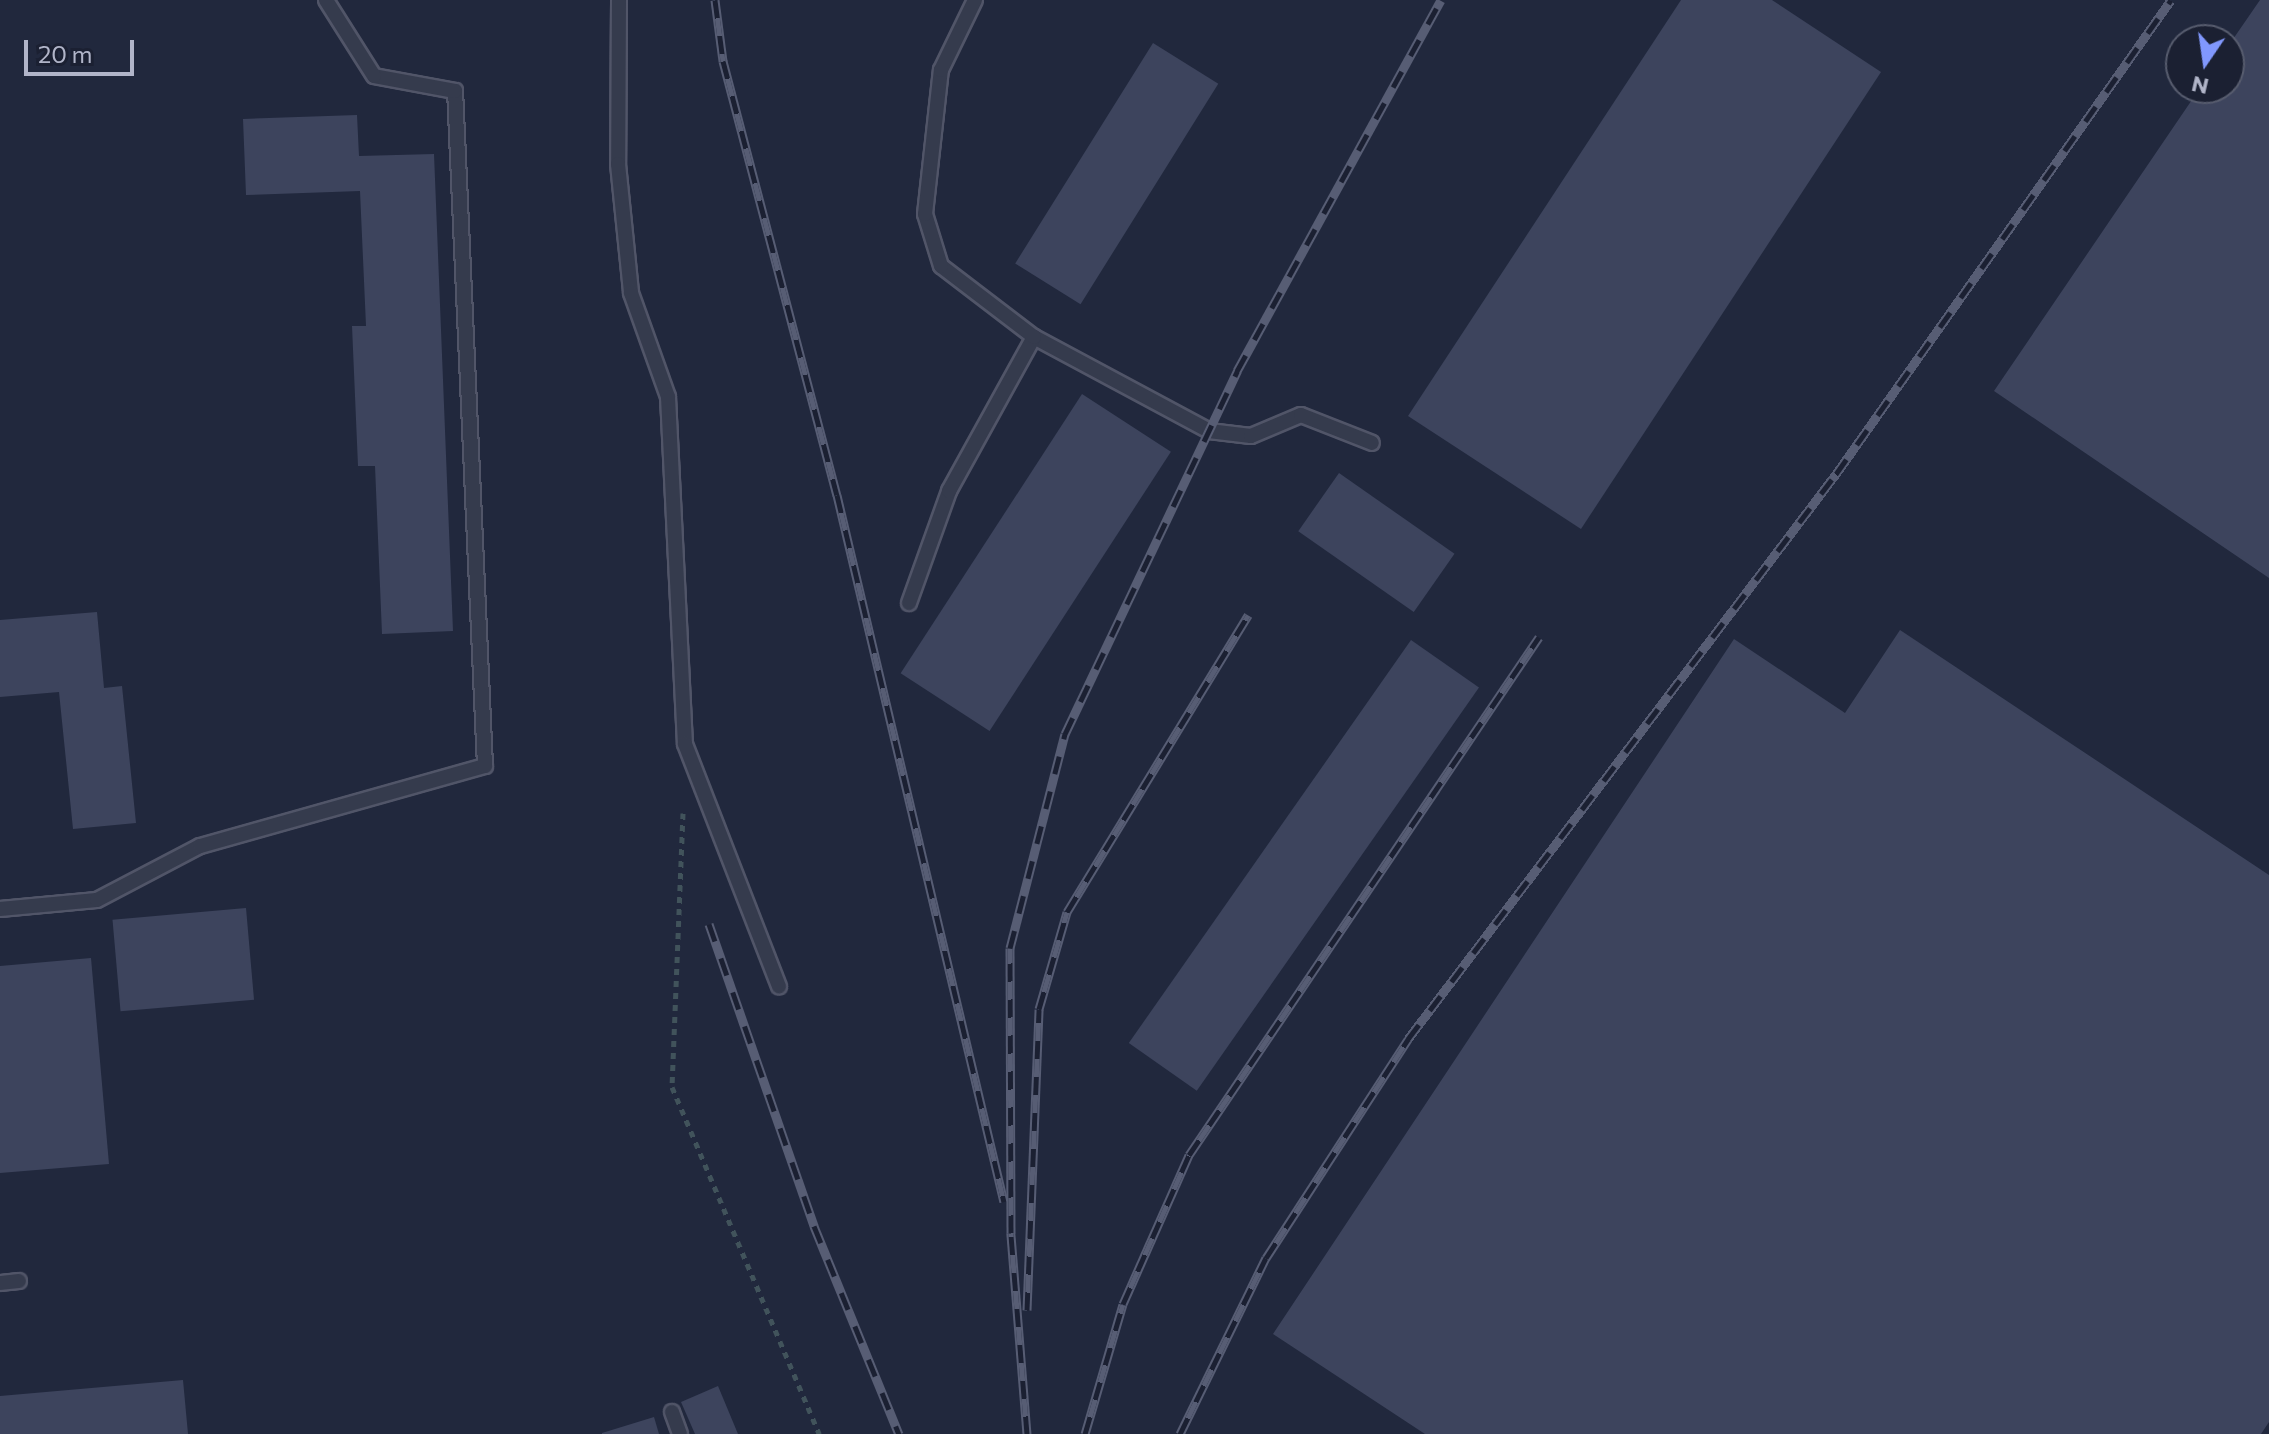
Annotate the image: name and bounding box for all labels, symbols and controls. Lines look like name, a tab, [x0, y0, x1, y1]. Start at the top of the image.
scale bar	[28, 24, 138, 74]
north arrow	[2165, 24, 2245, 104]
text: 20 m	[38, 39, 92, 68]
text: N	[2189, 71, 2211, 101]

